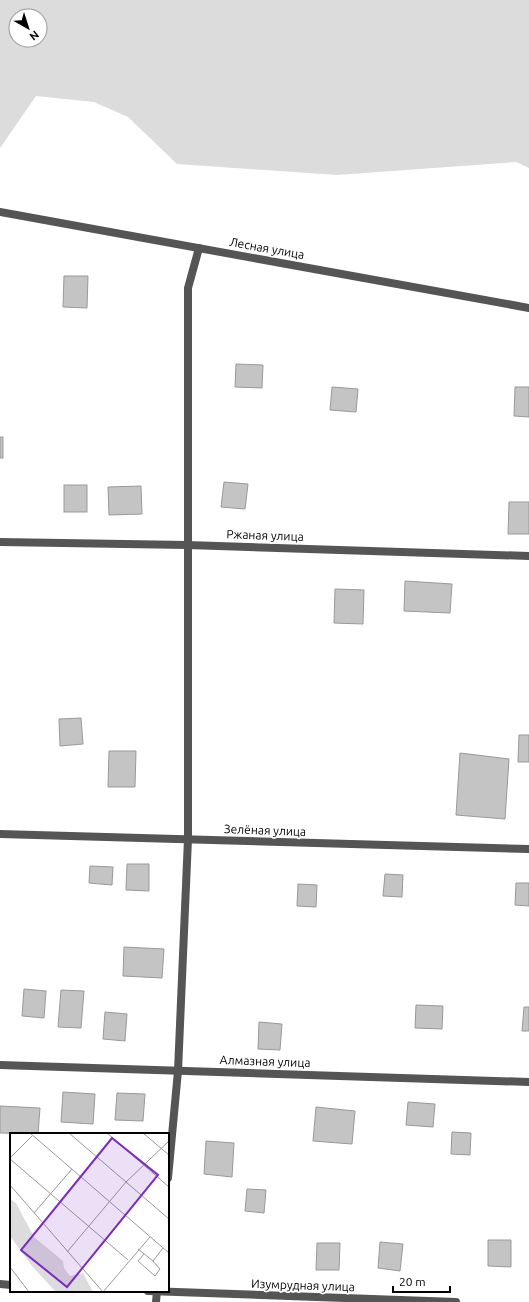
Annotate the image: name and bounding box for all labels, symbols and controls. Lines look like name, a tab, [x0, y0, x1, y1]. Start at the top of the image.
north arrow	[8, 8, 48, 48]
text: N	[27, 29, 41, 43]
street label: Лесная улица	[229, 235, 305, 261]
street label: Ржаная улица	[226, 527, 304, 543]
street label: Зелёная улица	[224, 822, 306, 838]
street label: Алмазная улица	[219, 1053, 311, 1069]
inset map	[10, 1133, 169, 1292]
scale bar	[393, 1268, 450, 1294]
text: 20 m	[399, 1275, 426, 1288]
street label: Изумрудная улица	[251, 1277, 355, 1293]

